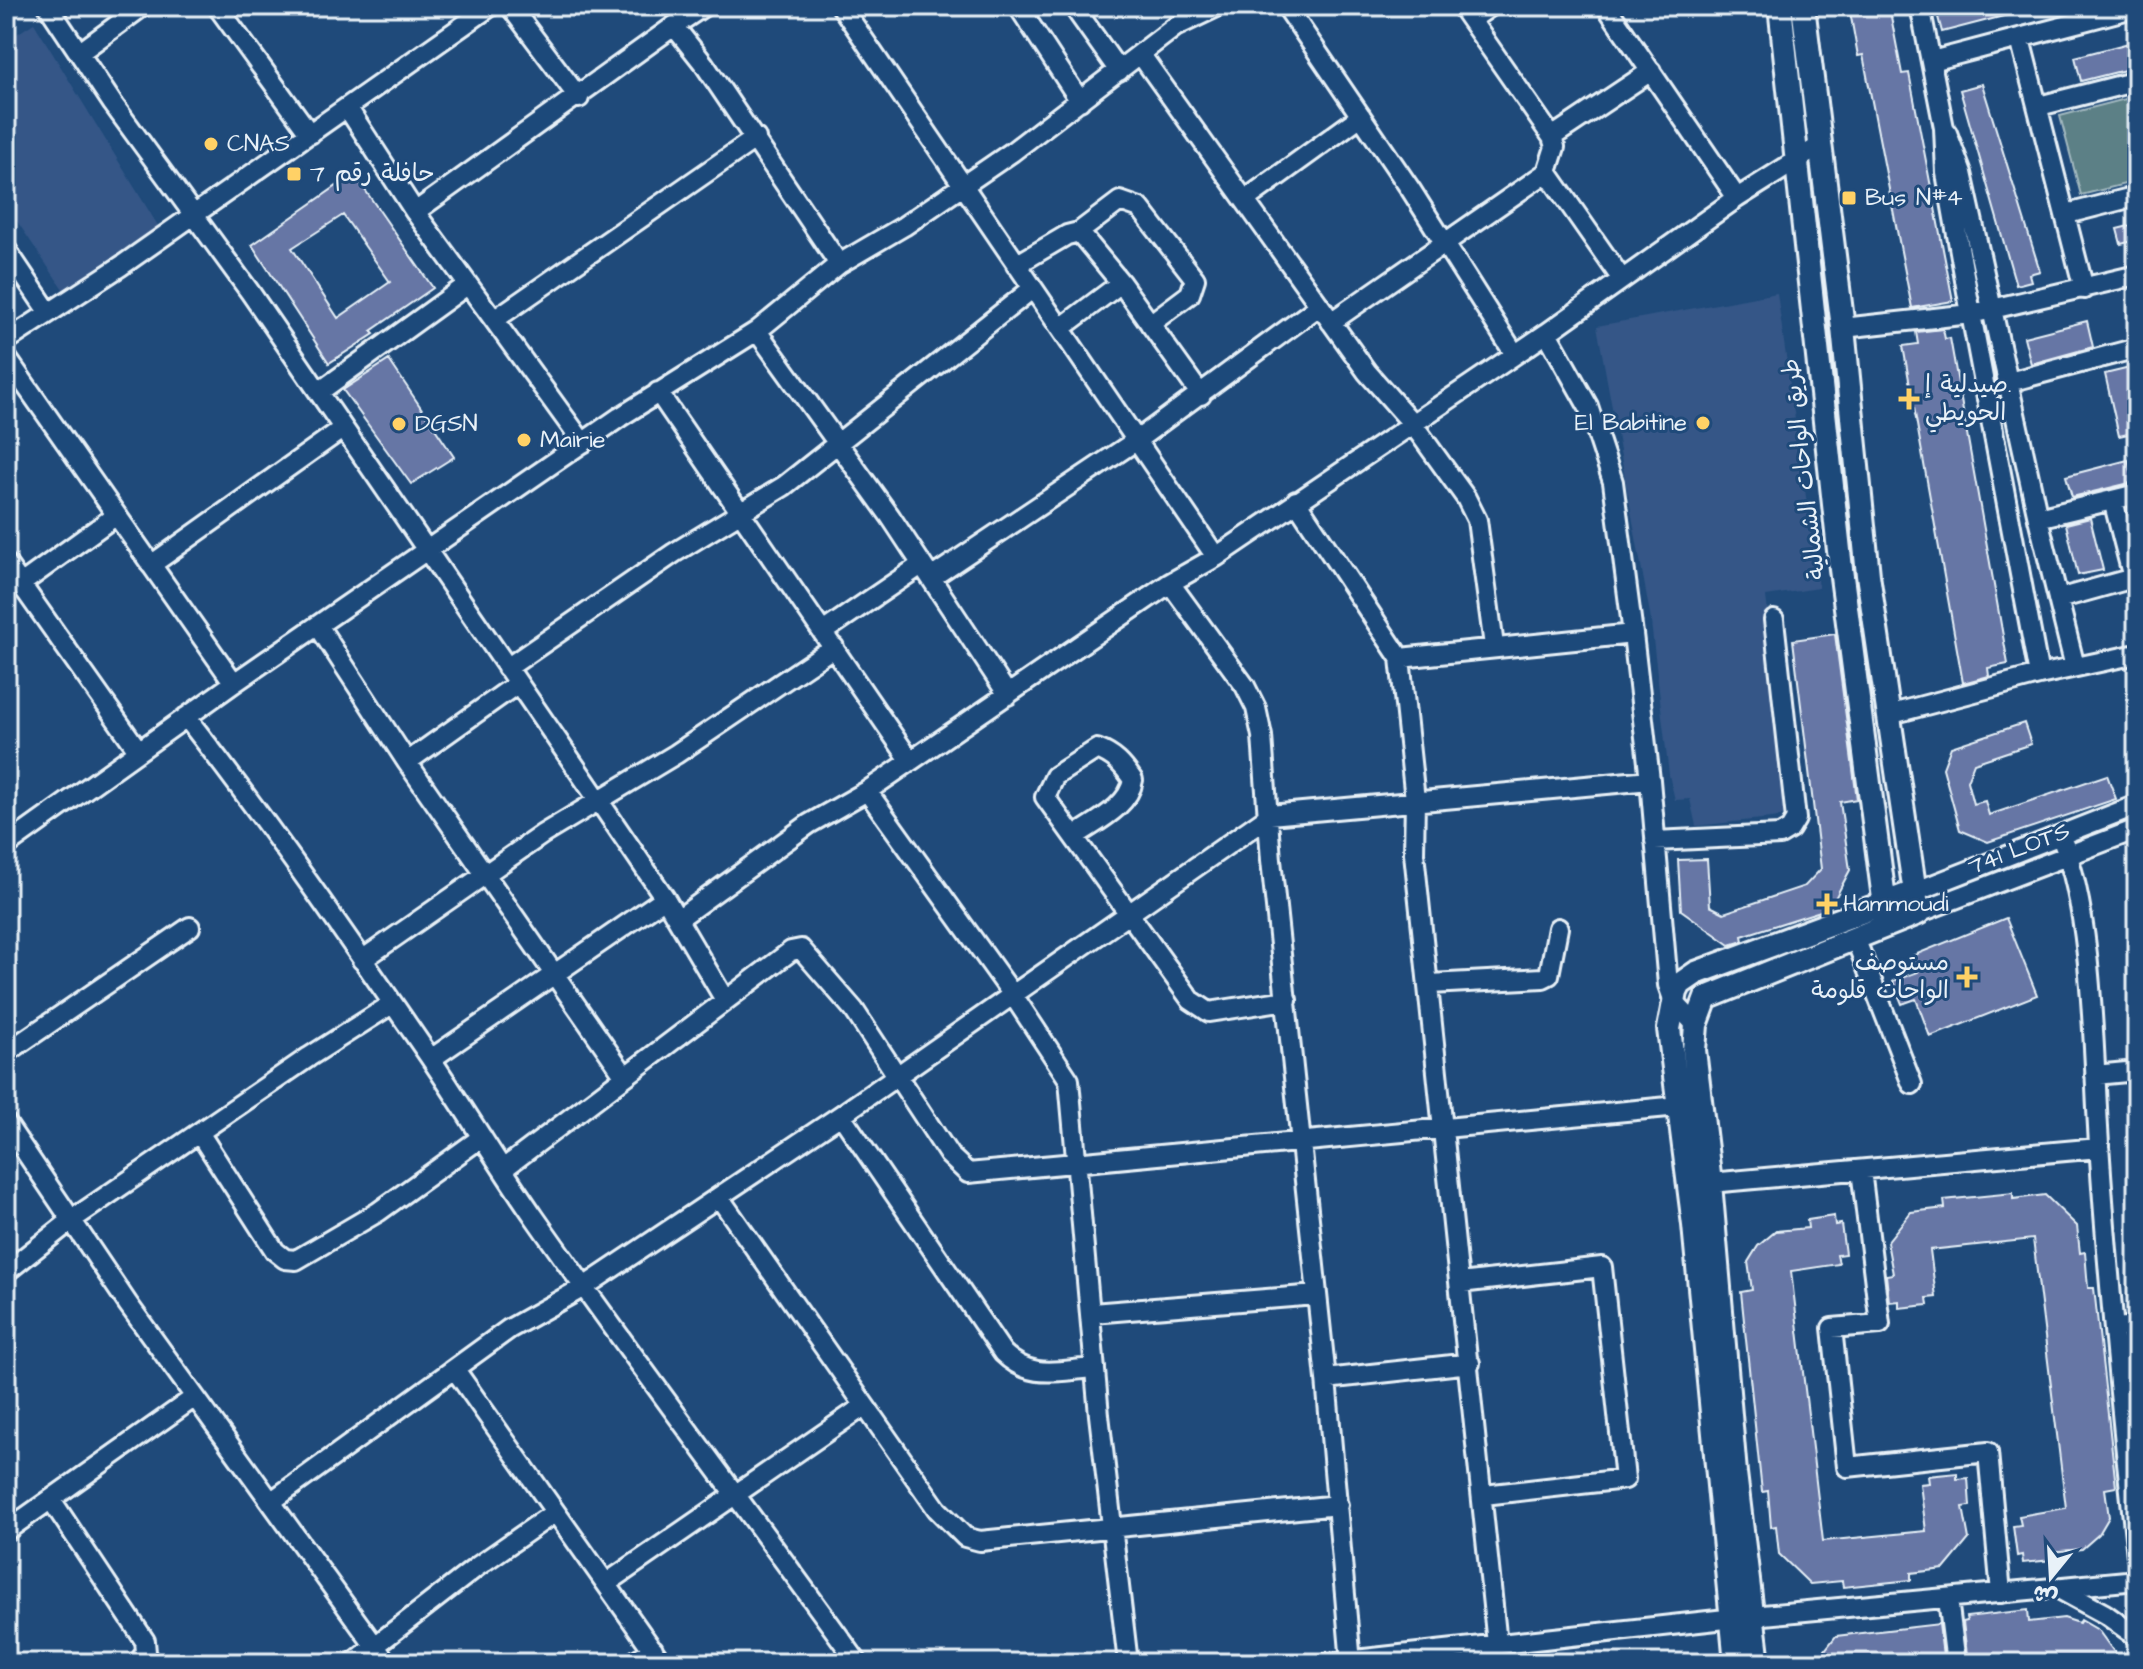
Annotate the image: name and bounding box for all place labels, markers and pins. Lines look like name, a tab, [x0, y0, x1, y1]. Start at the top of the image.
place label: CNAS	[227, 127, 290, 161]
marker: CNAS	[202, 135, 220, 153]
place label: حافلة رقم 7	[310, 157, 435, 191]
marker: حافلة رقم 7	[285, 165, 303, 183]
place label: Bus N#4	[1865, 181, 1963, 215]
marker: Bus N#4	[1840, 189, 1858, 207]
place label: صيدلية إ. الحويطي	[1925, 368, 2011, 433]
marker: صيدلية إ. الحويطي	[1900, 390, 1918, 408]
place label: El Babitine	[1575, 406, 1687, 440]
place label: DGSN	[415, 407, 478, 441]
marker: El Babitine	[1694, 414, 1712, 432]
marker: DGSN	[390, 415, 408, 433]
place label: Mairie	[540, 423, 606, 457]
marker: Mairie	[515, 431, 533, 449]
place label: Hammoudi	[1843, 887, 1949, 921]
marker: Hammoudi	[1818, 895, 1836, 913]
place label: مستوصف الواحات قلومة	[1811, 946, 1949, 1008]
marker: مستوصف الواحات قلومة	[1956, 966, 1978, 988]

